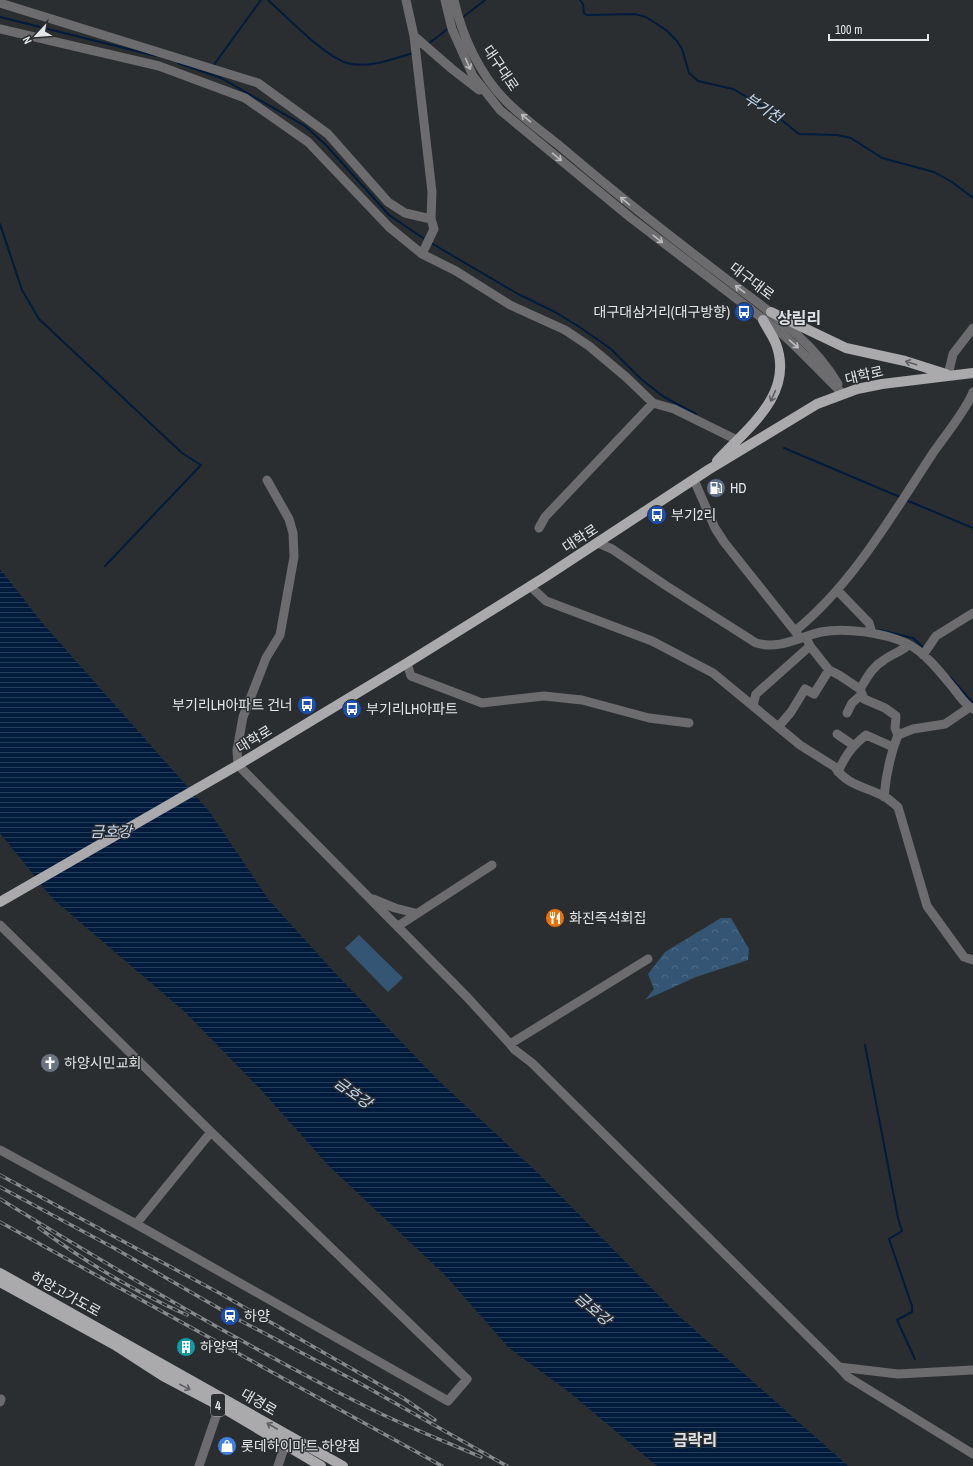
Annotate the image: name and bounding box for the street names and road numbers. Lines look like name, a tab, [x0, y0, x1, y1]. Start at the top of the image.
street label: 대구대로	[479, 42, 523, 94]
street label: 대구대로	[726, 258, 778, 304]
street label: 대학로	[843, 362, 885, 388]
street label: 대학로	[559, 520, 601, 556]
street label: 대학로	[233, 721, 275, 757]
street label: 하양고가도로	[28, 1267, 104, 1321]
street label: 대경로	[238, 1385, 280, 1420]
road number: 4	[211, 1394, 225, 1416]

